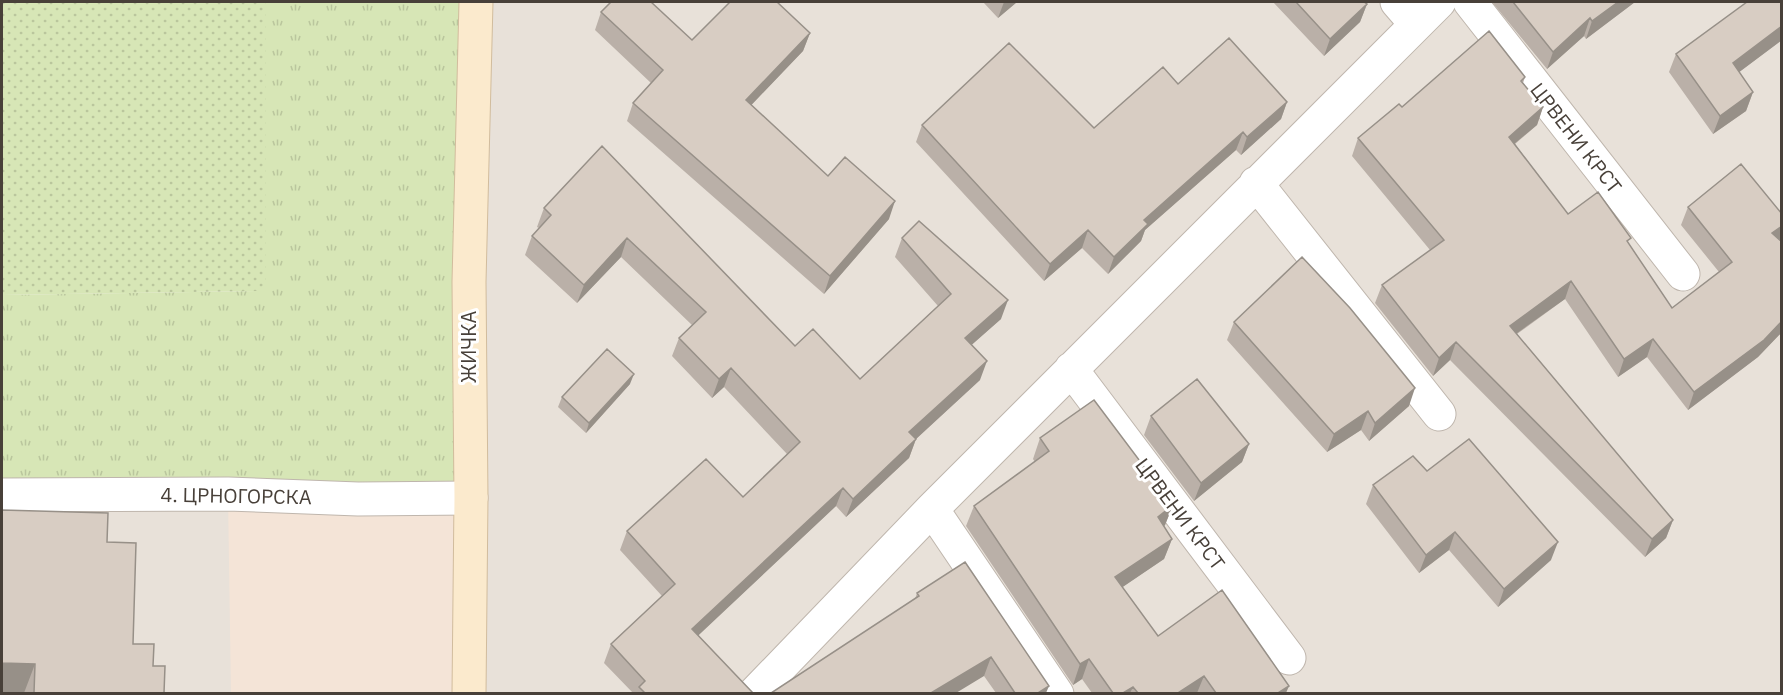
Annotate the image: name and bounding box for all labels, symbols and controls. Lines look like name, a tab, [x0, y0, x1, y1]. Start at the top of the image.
street label: ЦРВЕНИ КРСТ	[1525, 77, 1628, 199]
street label: ЖИЧКА	[455, 310, 482, 383]
street label: ЦРВЕНИ КРСТ	[1129, 452, 1231, 575]
street label: 4. ЦРНОГОРСКА	[160, 481, 312, 510]

